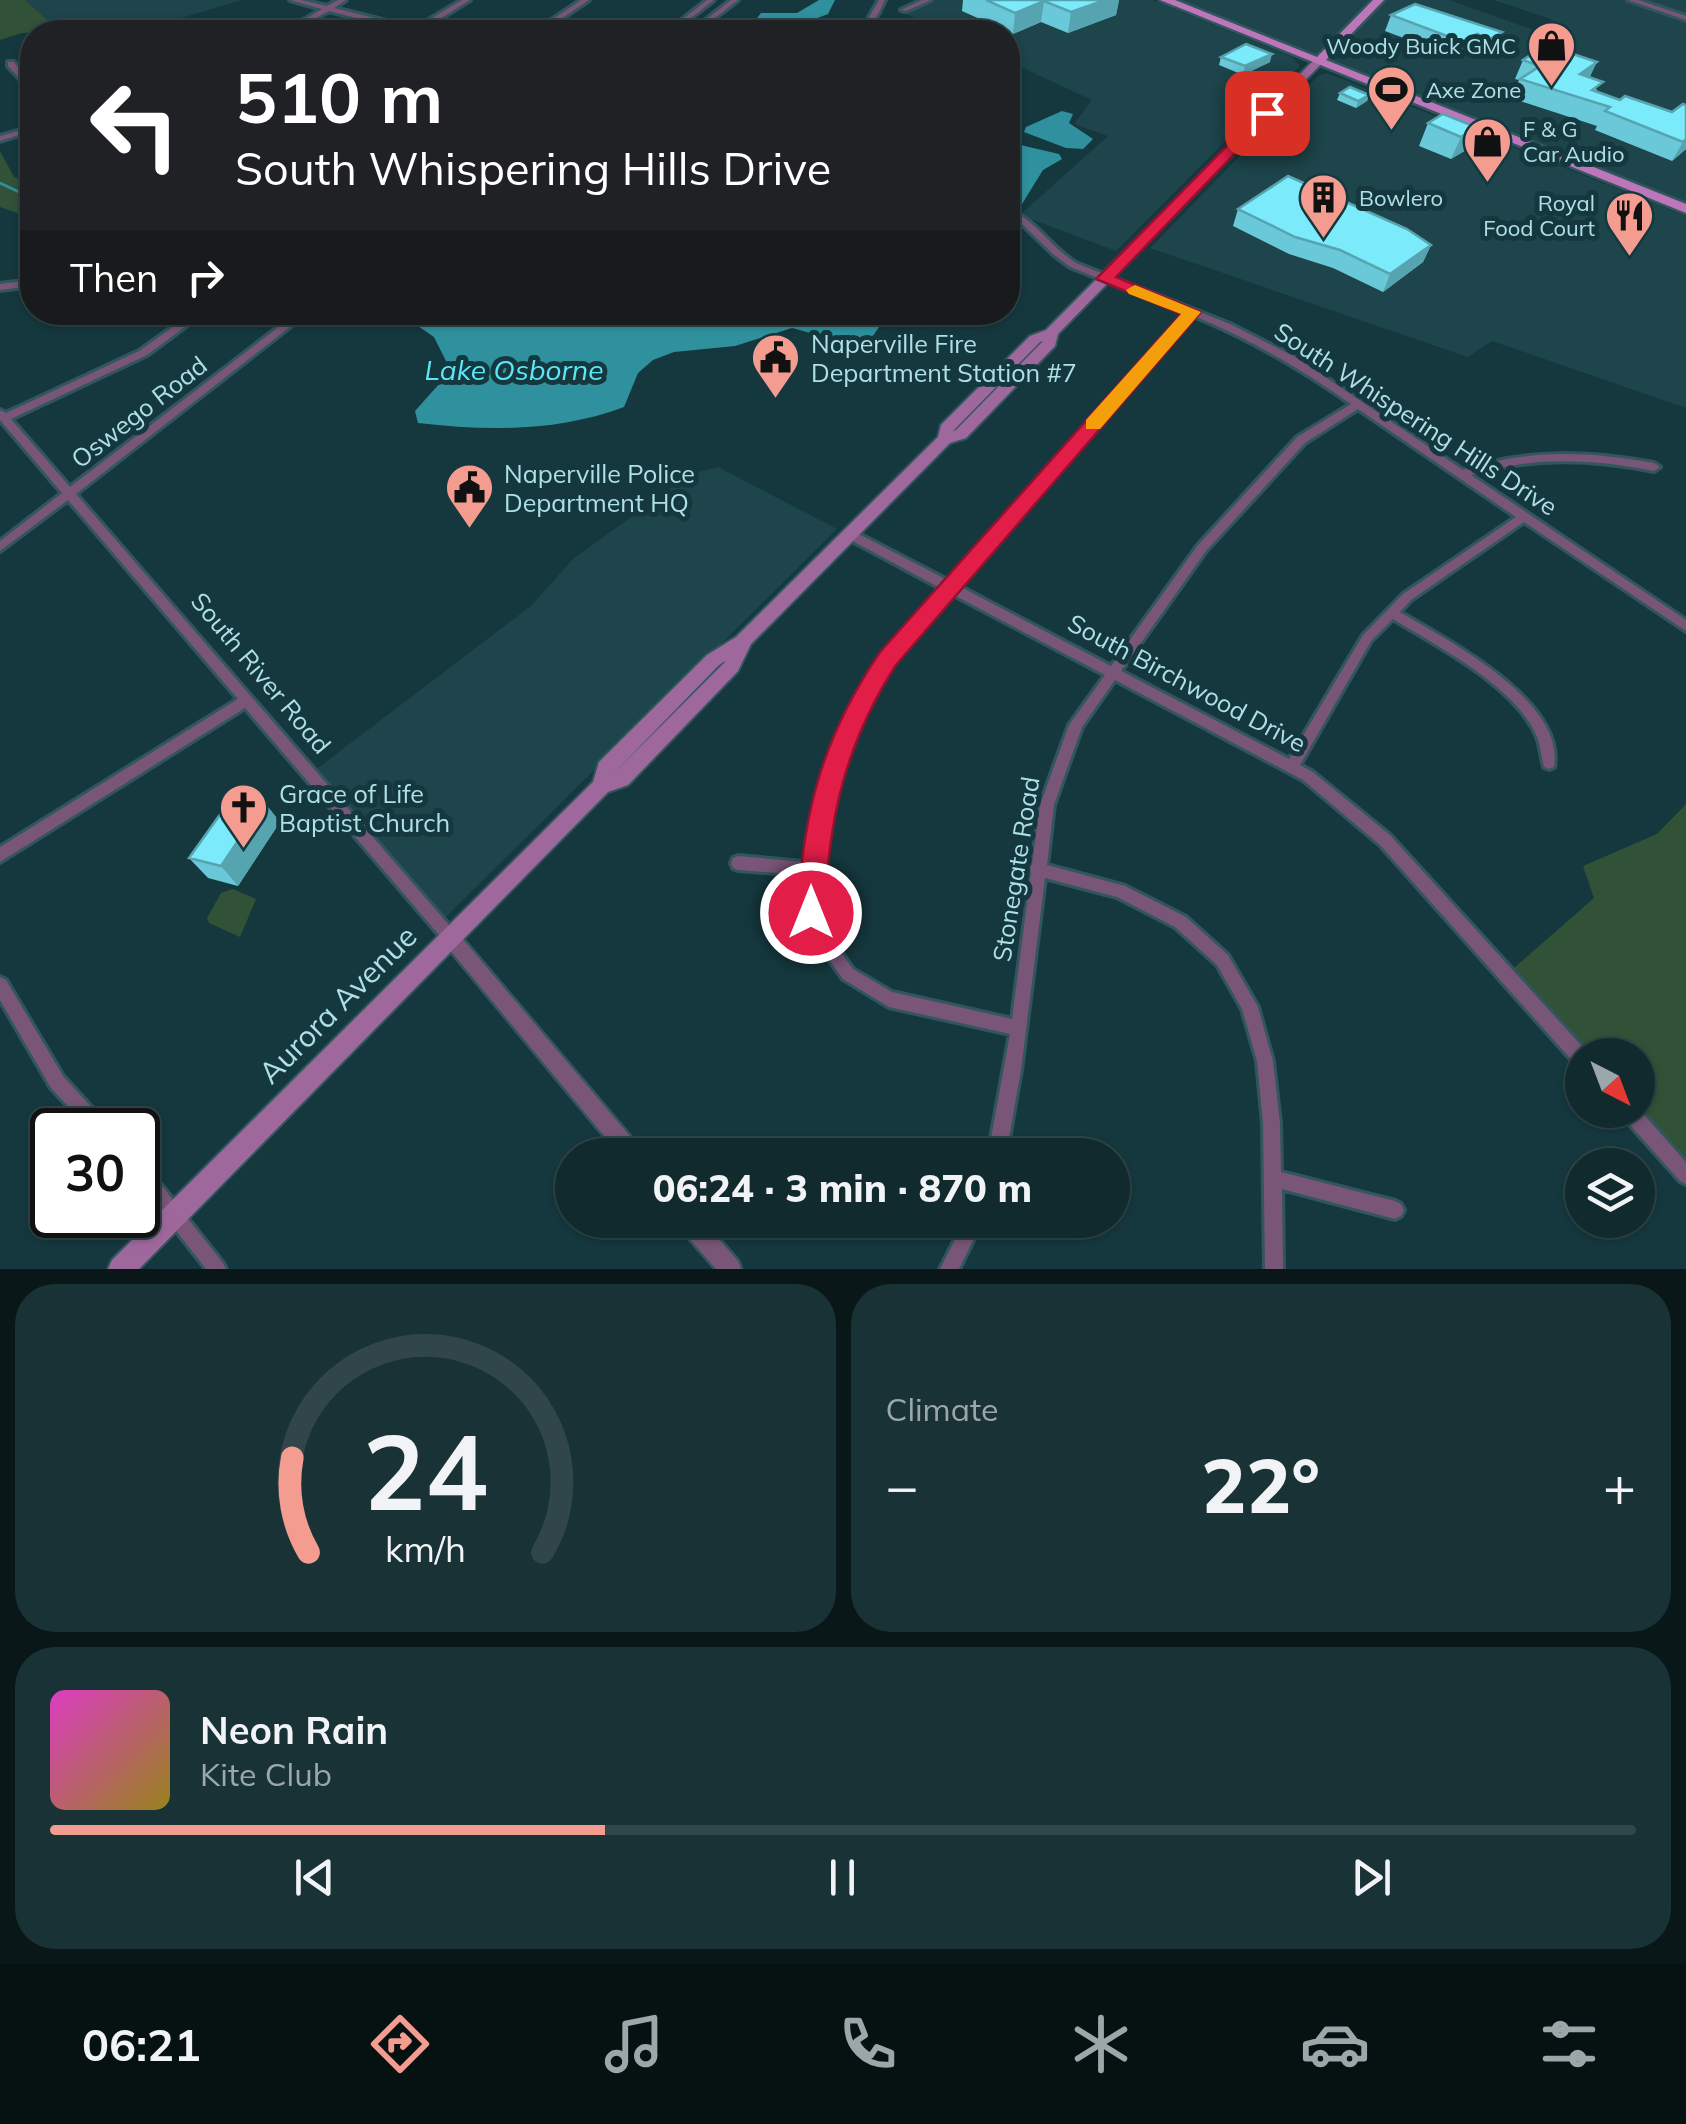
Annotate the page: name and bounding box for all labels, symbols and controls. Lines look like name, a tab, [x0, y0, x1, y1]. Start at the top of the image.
shop icon: Woody Buick GMC	[1525, 20, 1577, 88]
place label: Woody Buick GMC	[1326, 32, 1516, 60]
text: 510 m	[235, 53, 443, 141]
icon: left	[70, 60, 200, 190]
sports icon: Axe Zone	[1365, 64, 1417, 132]
pin	[1225, 71, 1310, 156]
place label: Axe Zone	[1426, 76, 1521, 104]
icon: arrive	[1240, 86, 1295, 141]
place label: F & G Car Audio	[1523, 115, 1624, 168]
shop icon: F & G Car Audio	[1462, 116, 1514, 184]
text: South Whispering Hills Drive	[235, 140, 831, 196]
building icon: Bowlero	[1298, 172, 1350, 240]
place label: Bowlero	[1359, 184, 1443, 212]
place label: Royal Food Court	[1483, 189, 1595, 242]
restaurant icon: Royal Food Court	[1604, 190, 1656, 258]
icon: right	[178, 250, 233, 305]
text: Then	[70, 254, 158, 302]
street label: South Whispering Hills Drive	[1269, 315, 1564, 522]
place label: Naperville Fire Department Station #7	[811, 328, 1077, 388]
public building icon: Naperville Fire Department Station #7	[750, 332, 802, 400]
street label: Oswego Road	[65, 349, 213, 474]
water label: Lake Osborne	[425, 352, 603, 387]
place label: Naperville Police Department HQ	[504, 458, 695, 518]
public building icon: Naperville Police Department HQ	[443, 462, 495, 530]
street label: South River Road	[185, 586, 338, 760]
street label: South Birchwood Drive	[1063, 607, 1311, 758]
street label: Stonegate Road	[986, 774, 1045, 964]
place label: Grace of Life Baptist Church	[279, 778, 450, 838]
church icon: Grace of Life Baptist Church	[218, 782, 270, 850]
position arrow	[759, 861, 863, 965]
street label: Aurora Avenue	[250, 917, 424, 1091]
north arrow	[1565, 1038, 1655, 1128]
map controls	[1565, 1038, 1655, 1238]
speed limit sign: 30	[30, 1108, 160, 1238]
button: layers	[1565, 1148, 1655, 1238]
text: 06:24 · 3 min · 870 m	[653, 1164, 1032, 1212]
text: Climate	[886, 1389, 998, 1429]
text: 24	[363, 1405, 488, 1536]
text: 22°	[1201, 1438, 1320, 1532]
text: −	[886, 1451, 919, 1520]
text: +	[1603, 1451, 1636, 1520]
text: km/h	[385, 1526, 466, 1571]
text: Neon Rain	[200, 1706, 388, 1754]
text: Kite Club	[200, 1754, 332, 1794]
icon: previous	[287, 1850, 342, 1905]
icon: pause	[815, 1850, 870, 1905]
icon: next	[1344, 1850, 1399, 1905]
icon: directions	[365, 2009, 435, 2079]
icon: music	[599, 2009, 669, 2079]
icon: phone	[833, 2009, 903, 2079]
icon: climate	[1066, 2009, 1136, 2079]
icon: car	[1300, 2009, 1370, 2079]
icon: filters	[1534, 2009, 1604, 2079]
text: 06:21	[82, 2016, 201, 2072]

